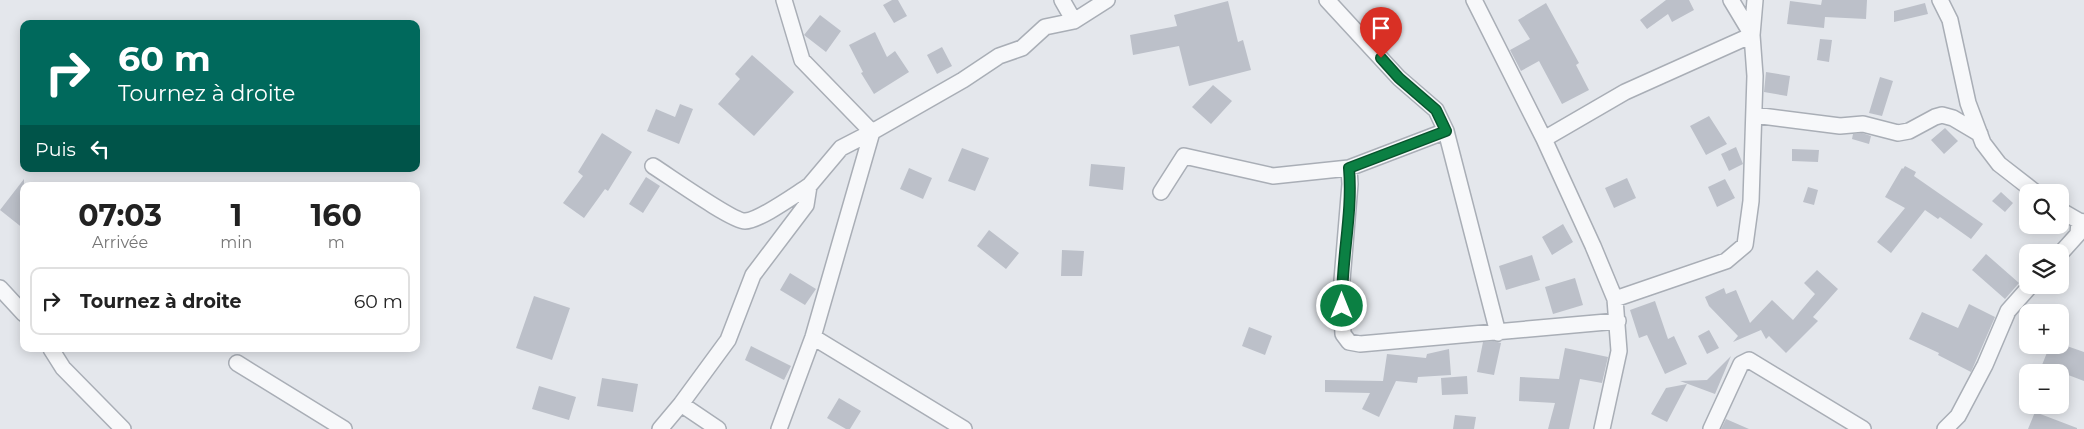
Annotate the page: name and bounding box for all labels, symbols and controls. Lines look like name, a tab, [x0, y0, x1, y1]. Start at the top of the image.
pin	[1360, 7, 1402, 58]
icon: arrive	[1367, 14, 1395, 42]
text: 60 m	[118, 37, 211, 80]
icon: right	[35, 40, 100, 105]
text: Tournez à droite	[118, 80, 295, 107]
icon: left	[86, 135, 114, 163]
text: Puis	[35, 138, 76, 161]
map controls	[2019, 184, 2069, 414]
button: search	[2019, 184, 2069, 234]
text: 07:03	[78, 197, 162, 234]
text: 1	[230, 197, 242, 234]
text: 160	[311, 197, 362, 234]
text: Arrivée	[92, 233, 148, 252]
text: min	[220, 233, 252, 252]
text: m	[328, 233, 345, 252]
button: layers	[2019, 244, 2069, 294]
position arrow	[1315, 279, 1367, 331]
icon: right	[37, 287, 65, 315]
text: Tournez à droite	[80, 290, 241, 313]
text: 60 m	[354, 290, 403, 313]
button: +	[2019, 304, 2069, 354]
button: −	[2019, 364, 2069, 414]

